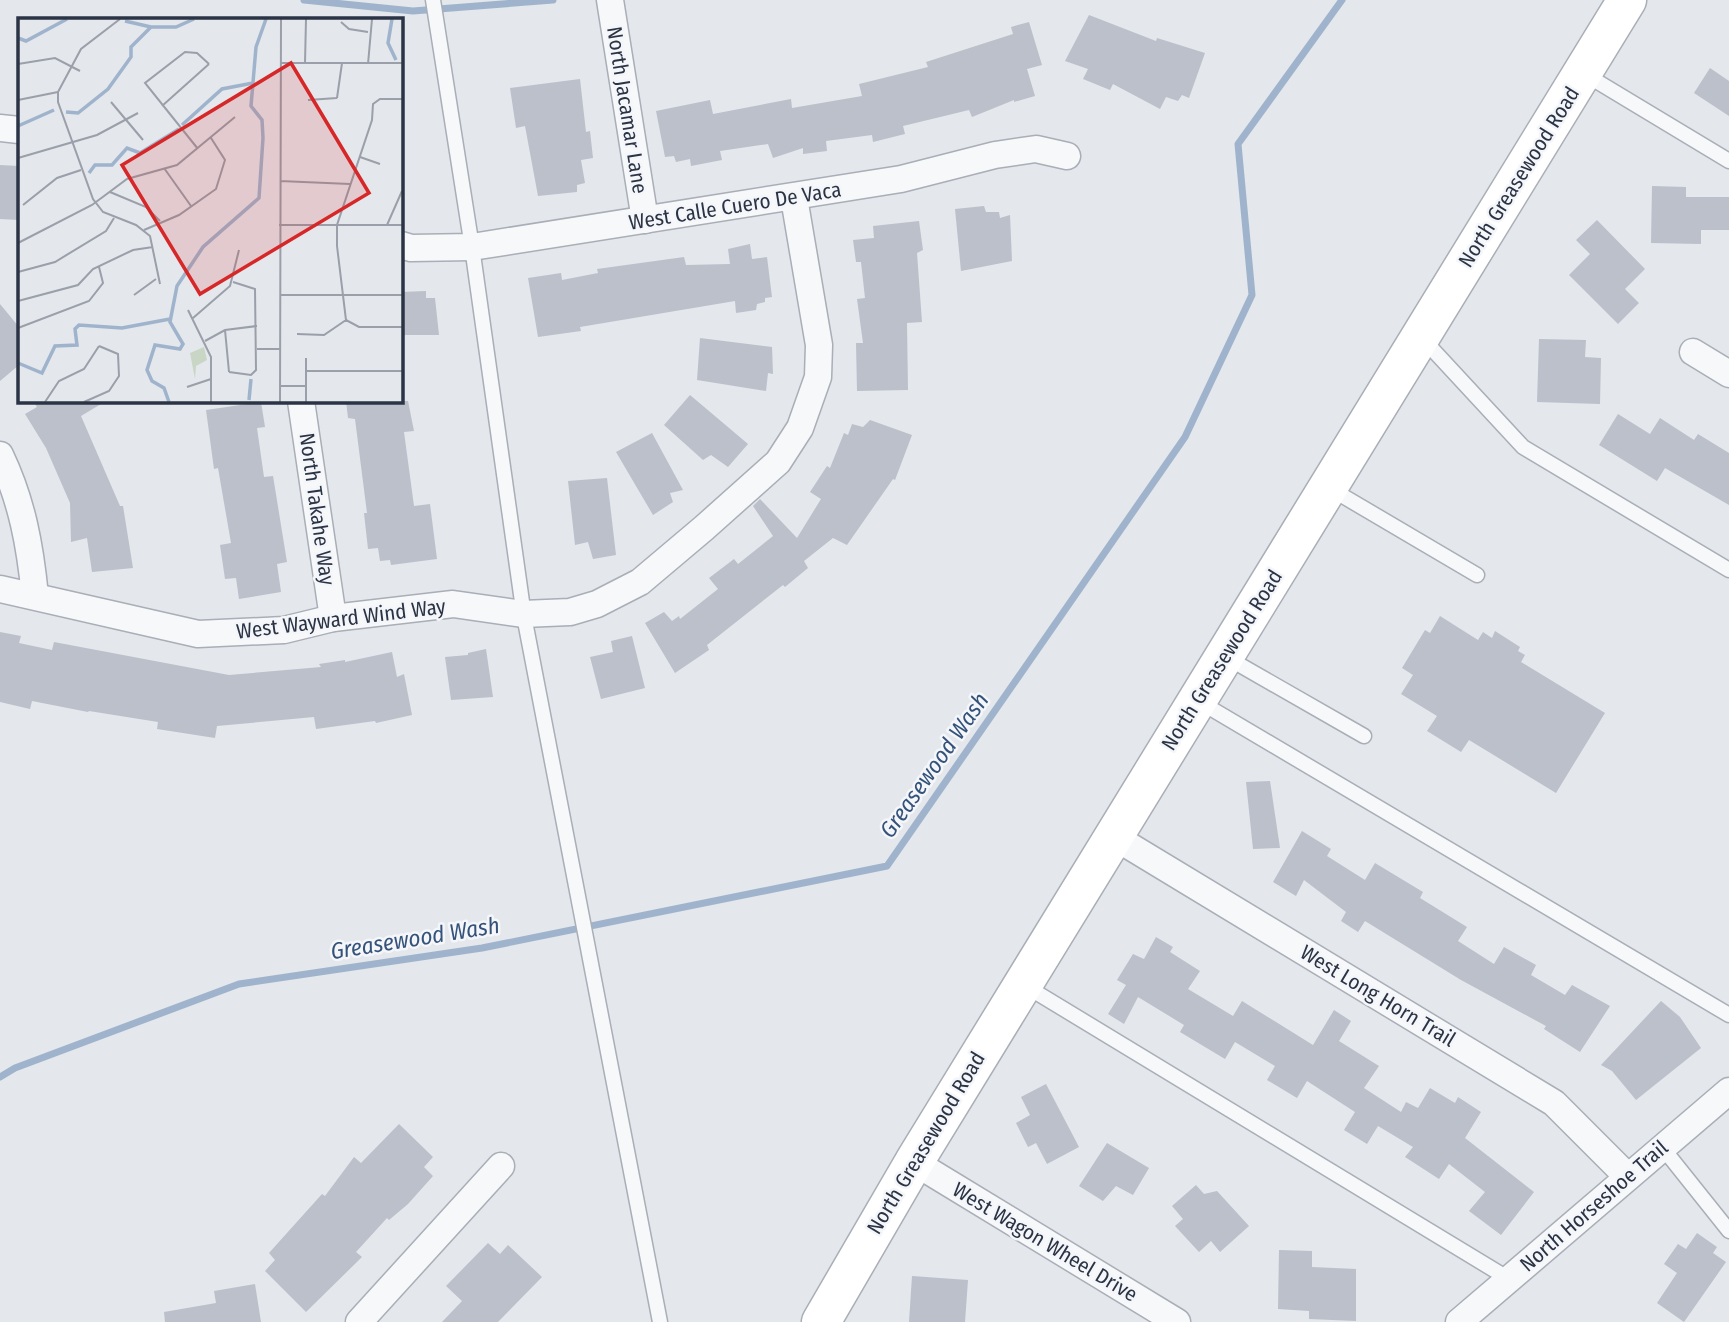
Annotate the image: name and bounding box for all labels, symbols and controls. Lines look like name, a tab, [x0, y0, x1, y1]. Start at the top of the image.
inset map	[18, 18, 402, 402]
street label: North Jacamar Lane	[601, 25, 653, 195]
street label: North Greasewood Road	[1453, 82, 1585, 272]
street label: West Calle Cuero De Vaca	[627, 176, 843, 236]
street label: North Takahe Way	[293, 431, 341, 587]
street label: North Greasewood Road	[1156, 565, 1288, 755]
street label: West Wayward Wind Way	[235, 593, 448, 645]
water label: Greasewood Wash	[874, 687, 994, 843]
water label: Greasewood Wash	[328, 911, 502, 965]
street label: West Long Horn Trail	[1296, 939, 1461, 1053]
street label: North Greasewood Road	[861, 1047, 991, 1239]
street label: North Horseshoe Trail	[1515, 1134, 1674, 1277]
street label: West Wagon Wheel Drive	[948, 1177, 1142, 1307]

